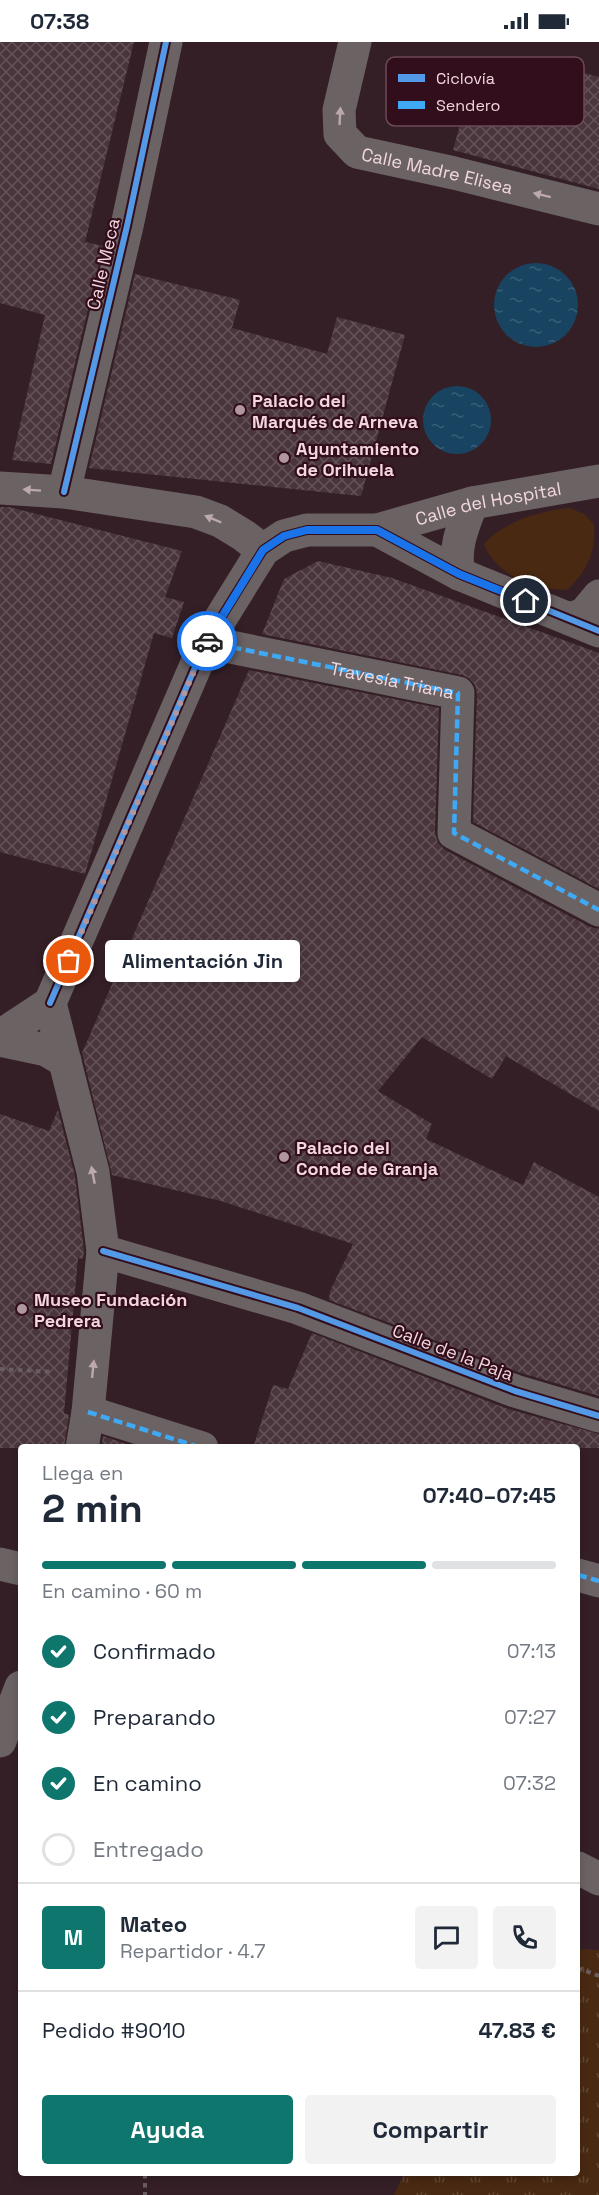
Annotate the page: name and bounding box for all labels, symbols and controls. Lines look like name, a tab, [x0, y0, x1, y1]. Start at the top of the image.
text: 07:38	[30, 7, 89, 35]
legend	[386, 57, 584, 126]
text: Ciclovía	[436, 68, 495, 89]
text: Sendero	[436, 95, 501, 116]
one-way arrow	[335, 107, 345, 126]
street label: Calle Madre Elisea	[360, 142, 515, 199]
one-way arrow	[533, 190, 551, 199]
street label: Calle Meca	[81, 216, 125, 312]
place label: Palacio del Marqués de Arneva	[252, 389, 419, 433]
marker: Palacio del Marqués de Arneva	[233, 403, 247, 417]
place label: Ayuntamiento de Orihuela	[296, 437, 419, 481]
marker: Ayuntamiento de Orihuela	[277, 451, 291, 465]
street label: Calle del Hospital	[412, 476, 563, 530]
one-way arrow	[23, 485, 42, 495]
one-way arrow	[204, 514, 222, 524]
pin	[500, 575, 551, 626]
icon: home	[509, 584, 542, 617]
courier	[177, 611, 237, 671]
icon: car	[191, 625, 224, 658]
street label: Travesía Triana	[328, 656, 456, 703]
pin	[43, 935, 94, 986]
callout: Alimentación Jin	[105, 940, 300, 982]
icon: bag	[52, 944, 85, 977]
text: Alimentación Jin	[122, 948, 283, 974]
place label: Palacio del Conde de Granja	[296, 1136, 439, 1180]
marker: Palacio del Conde de Granja	[277, 1150, 291, 1164]
one-way arrow	[88, 1165, 97, 1184]
place label: Museo Fundación Pedrera	[34, 1288, 187, 1332]
marker: Museo Fundación Pedrera	[15, 1302, 29, 1316]
street label: Calle de la Paja	[389, 1318, 517, 1386]
one-way arrow	[88, 1359, 98, 1378]
text: Llega en	[42, 1460, 123, 1486]
text: 07:40–07:45	[423, 1481, 556, 1509]
text: 2 min	[42, 1484, 143, 1533]
text: En camino · 60 m	[42, 1578, 202, 1604]
icon: check	[42, 1635, 75, 1668]
text: Confirmado	[93, 1637, 216, 1665]
text: 07:13	[507, 1638, 556, 1664]
icon: check	[42, 1701, 75, 1734]
text: Preparando	[93, 1703, 216, 1731]
text: 07:27	[504, 1704, 556, 1730]
icon: check	[42, 1767, 75, 1800]
text: En camino	[93, 1769, 202, 1797]
text: 07:32	[503, 1770, 556, 1796]
text: Entregado	[93, 1835, 204, 1863]
button: chat	[415, 1906, 478, 1969]
button: phone	[493, 1906, 556, 1969]
text: Mateo	[120, 1910, 187, 1938]
text: M	[64, 1923, 83, 1951]
text: Repartidor · 4.7	[120, 1938, 265, 1964]
text: Pedido #9010	[42, 2016, 186, 2044]
text: 47.83 €	[479, 2016, 556, 2044]
button: Ayuda	[42, 2095, 293, 2164]
button: Compartir	[305, 2095, 556, 2164]

